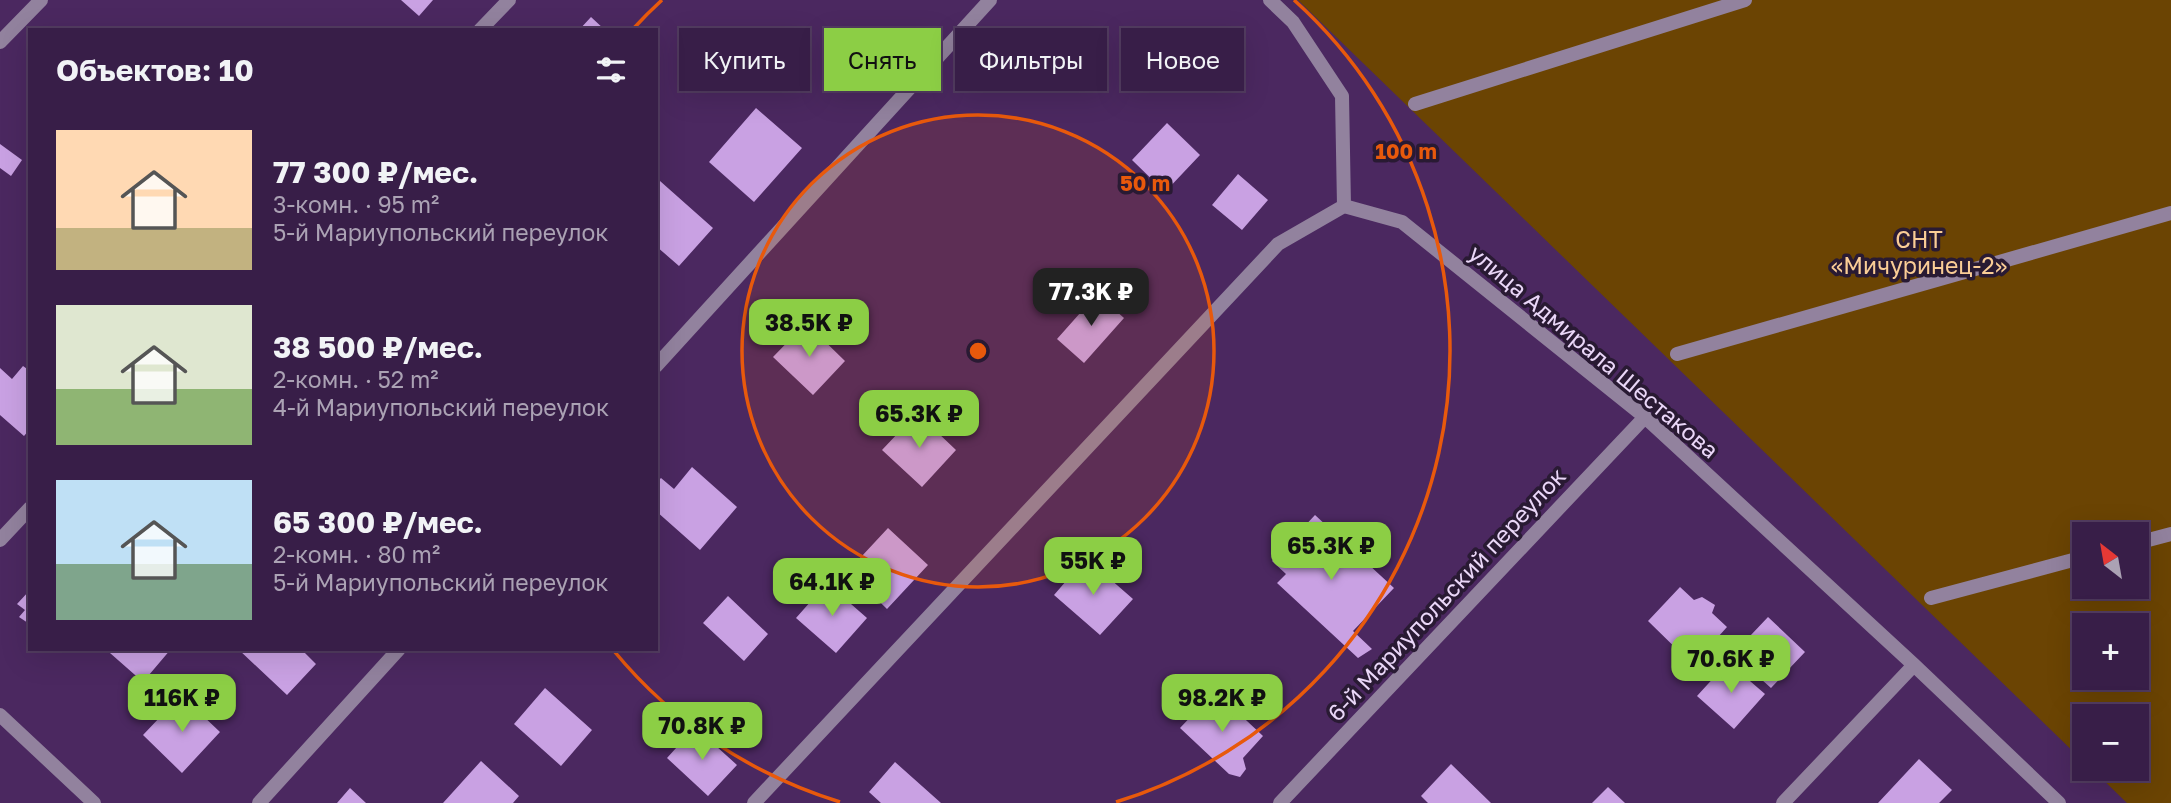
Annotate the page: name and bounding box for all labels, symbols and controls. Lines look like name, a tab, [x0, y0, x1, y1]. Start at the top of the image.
chip: Купить	[679, 28, 810, 91]
chip: Снять	[824, 28, 941, 91]
chip: Фильтры	[955, 28, 1107, 91]
chip: Новое	[1121, 28, 1244, 91]
icon: filters	[592, 51, 630, 89]
text: Объектов: 10	[56, 52, 254, 88]
text: 100 m	[1375, 138, 1437, 164]
text: 77 300 ₽/мес.	[273, 154, 478, 190]
icon: home	[112, 158, 196, 242]
text: 50 m	[1120, 170, 1170, 196]
text: 3-комн. · 95 m²	[273, 190, 439, 218]
text: 5-й Мариупольский переулок	[273, 218, 608, 246]
park label: СНТ «Мичуринец-2»	[1831, 225, 2007, 279]
street label: улица Адмирала Шестакова	[1463, 238, 1725, 464]
pin: 77.3K ₽	[1026, 268, 1156, 328]
text: 77.3K ₽	[1049, 277, 1133, 305]
pin: 38.5K ₽	[744, 300, 874, 359]
text: 38.5K ₽	[765, 308, 853, 336]
text: 38 500 ₽/мес.	[273, 329, 483, 365]
icon: home	[112, 333, 196, 417]
centre of rings	[966, 339, 990, 363]
text: 2-комн. · 52 m²	[273, 365, 439, 393]
pin: 65.3K ₽	[854, 391, 984, 450]
text: 4-й Мариупольский переулок	[273, 393, 609, 421]
text: 65.3K ₽	[875, 399, 963, 427]
street label: 6-й Мариупольский переулок	[1321, 462, 1571, 726]
text: 65 300 ₽/мес.	[273, 504, 483, 540]
icon: home	[112, 508, 196, 592]
pin: 65.3K ₽	[1266, 522, 1396, 582]
north arrow	[2072, 522, 2149, 598]
map controls	[2072, 522, 2149, 781]
text: 65.3K ₽	[1287, 531, 1375, 559]
pin: 55K ₽	[1044, 538, 1142, 597]
text: 2-комн. · 80 m²	[273, 540, 440, 568]
text: 55K ₽	[1060, 546, 1126, 574]
pin: 64.1K ₽	[767, 558, 897, 618]
text: 64.1K ₽	[789, 567, 875, 595]
text: 5-й Мариупольский переулок	[273, 568, 608, 596]
button: +	[2072, 613, 2149, 690]
pin: 70.6K ₽	[1666, 636, 1796, 695]
text: 70.6K ₽	[1687, 644, 1775, 672]
pin: 116K ₽	[125, 674, 239, 734]
pin: 98.2K ₽	[1157, 674, 1287, 734]
text: 116K ₽	[144, 683, 220, 711]
text: 98.2K ₽	[1178, 683, 1266, 711]
pin: 70.8K ₽	[637, 702, 767, 762]
button: −	[2072, 704, 2149, 781]
text: 70.8K ₽	[658, 711, 746, 739]

